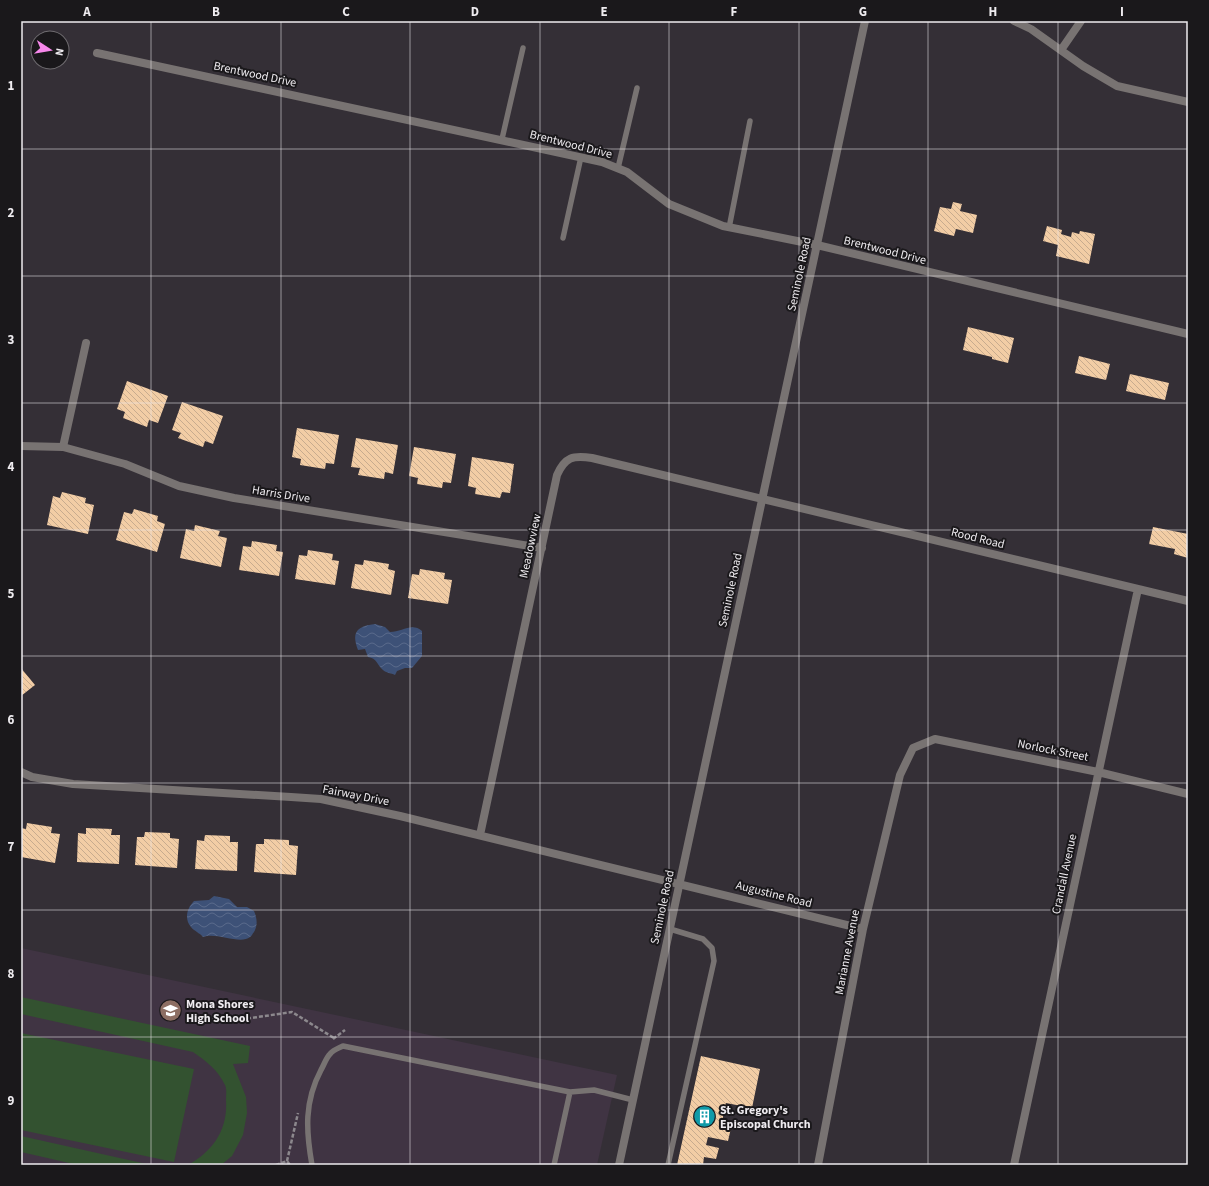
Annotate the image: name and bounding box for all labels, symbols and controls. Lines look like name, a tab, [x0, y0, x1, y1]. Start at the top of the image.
text: A	[82, 3, 91, 21]
text: B	[212, 3, 220, 21]
text: C	[342, 3, 350, 21]
text: D	[471, 3, 479, 21]
text: E	[600, 3, 608, 21]
text: F	[731, 3, 738, 21]
text: G	[859, 3, 867, 21]
text: H	[989, 3, 997, 21]
text: I	[1120, 3, 1124, 21]
north arrow	[30, 30, 70, 70]
text: N	[51, 47, 67, 57]
street label: Brentwood Drive	[212, 57, 298, 92]
text: 1	[8, 77, 15, 95]
street label: Brentwood Drive	[528, 126, 614, 163]
text: 2	[8, 204, 15, 222]
street label: Brentwood Drive	[842, 232, 928, 269]
street label: Seminole Road	[783, 235, 816, 313]
text: 3	[8, 331, 15, 349]
text: 4	[8, 458, 15, 476]
street label: Harris Drive	[251, 482, 311, 507]
street label: Meadowview	[515, 512, 546, 580]
street label: Rood Road	[949, 524, 1006, 553]
street label: Seminole Road	[714, 551, 747, 629]
text: 5	[8, 585, 15, 603]
text: 6	[8, 711, 15, 729]
street label: Norlock Street	[1016, 735, 1090, 766]
street label: Fairway Drive	[321, 781, 391, 810]
street label: Crandall Avenue	[1048, 832, 1081, 916]
text: 7	[8, 838, 15, 856]
street label: Seminole Road	[646, 868, 679, 946]
street label: Augustine Road	[734, 877, 814, 912]
street label: Marianne Avenue	[831, 908, 864, 996]
text: 8	[8, 965, 15, 983]
place label: Mona Shores High School	[186, 996, 254, 1027]
school or university icon: Mona Shores High School	[157, 998, 183, 1024]
text: 9	[8, 1092, 15, 1110]
place label: St. Gregory's Episcopal Church	[720, 1102, 811, 1133]
building icon: St. Gregory's Episcopal Church	[692, 1104, 718, 1130]

